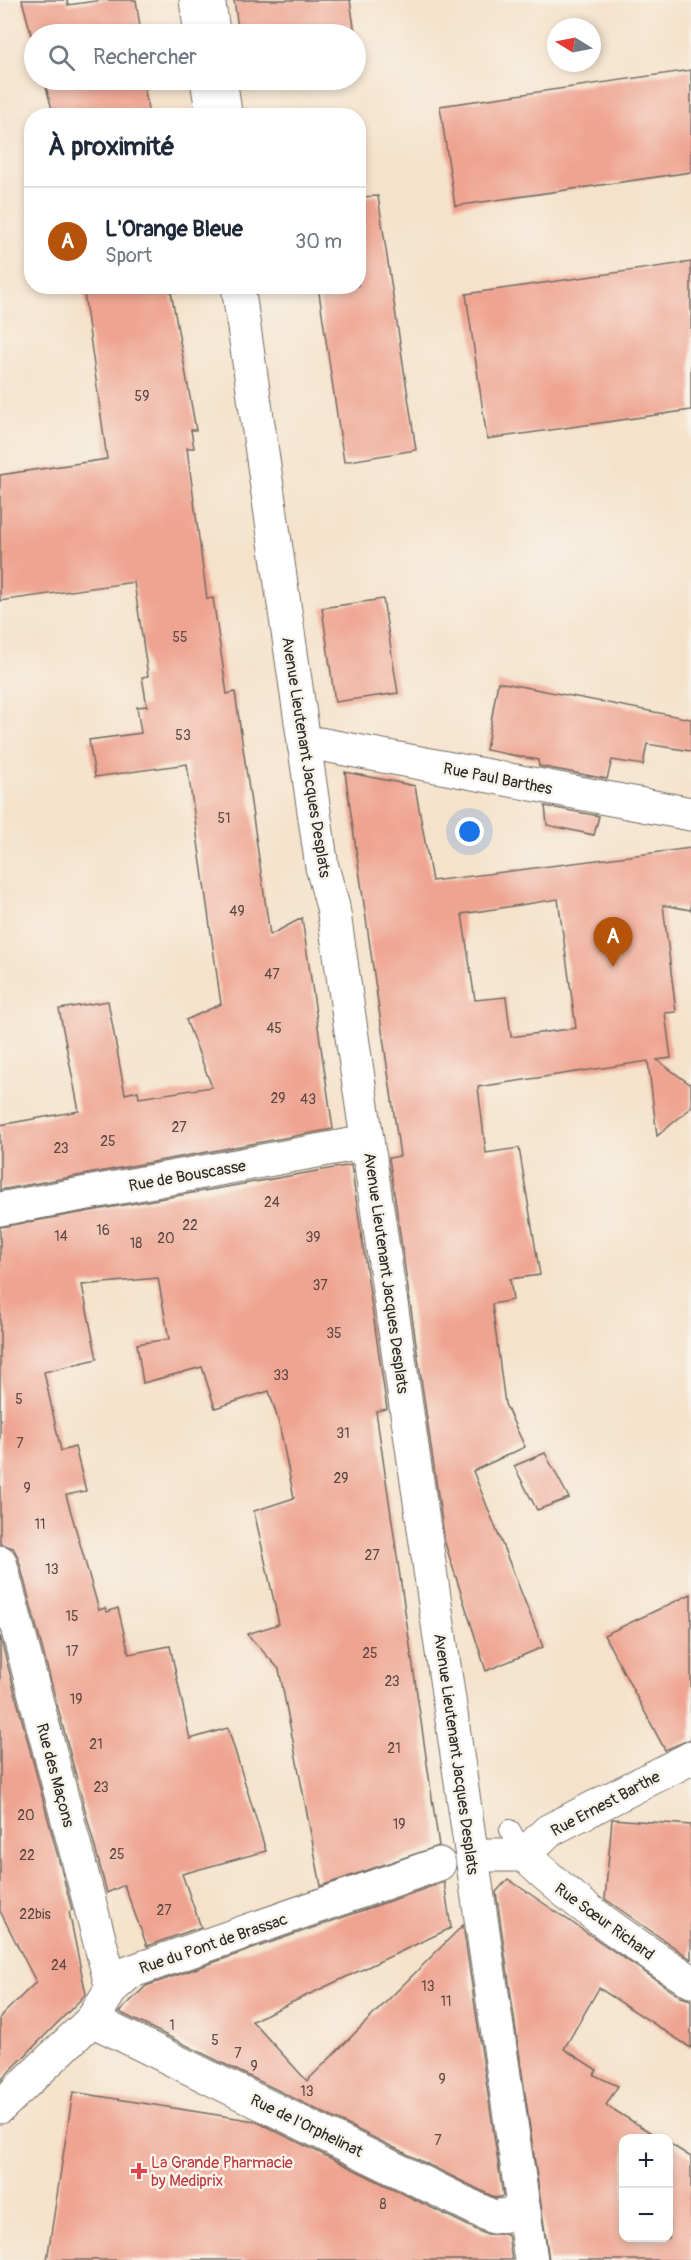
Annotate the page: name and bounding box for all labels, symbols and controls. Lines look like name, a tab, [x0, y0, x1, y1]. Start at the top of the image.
north arrow	[547, 18, 601, 72]
search box	[24, 24, 366, 90]
icon: search	[45, 41, 78, 74]
text: Rechercher	[93, 43, 197, 71]
text: À proximité	[48, 131, 175, 163]
text: L'Orange Bleue	[105, 215, 243, 243]
text: A	[61, 229, 74, 254]
text: 30 m	[295, 229, 342, 254]
text: Sport	[105, 243, 152, 268]
house number: 59	[135, 388, 149, 405]
house number: 55	[172, 629, 188, 646]
street label: Avenue Lieutenant Jacques Desplats	[277, 635, 335, 879]
house number: 53	[175, 727, 191, 744]
street label: Rue Paul Barthes	[442, 759, 554, 799]
house number: 51	[217, 810, 231, 827]
your location	[455, 817, 484, 846]
house number: 49	[229, 903, 245, 920]
pin: A	[594, 918, 632, 967]
house number: 47	[264, 966, 280, 983]
house number: 45	[266, 1020, 282, 1037]
house number: 29	[270, 1090, 286, 1107]
house number: 43	[300, 1091, 316, 1108]
house number: 27	[171, 1119, 187, 1136]
house number: 25	[100, 1133, 116, 1150]
house number: 23	[53, 1140, 69, 1157]
street label: Avenue Lieutenant Jacques Desplats	[359, 1151, 413, 1395]
street label: Rue de Bouscasse	[127, 1156, 247, 1196]
house number: 24	[264, 1194, 280, 1211]
house number: 22	[182, 1217, 198, 1234]
house number: 16	[96, 1222, 110, 1239]
house number: 14	[54, 1228, 68, 1245]
house number: 39	[305, 1229, 321, 1246]
house number: 20	[157, 1230, 175, 1247]
house number: 18	[130, 1235, 142, 1252]
house number: 37	[312, 1277, 328, 1294]
house number: 35	[326, 1325, 342, 1342]
house number: 33	[273, 1367, 289, 1384]
house number: 5	[15, 1391, 23, 1408]
house number: 31	[336, 1425, 350, 1442]
house number: 7	[16, 1435, 24, 1452]
house number: 29	[333, 1470, 349, 1487]
house number: 9	[23, 1480, 31, 1497]
house number: 11	[35, 1516, 45, 1533]
house number: 27	[364, 1547, 380, 1564]
house number: 13	[45, 1561, 59, 1578]
house number: 15	[65, 1608, 79, 1625]
street label: Avenue Lieutenant Jacques Desplats	[429, 1632, 483, 1876]
house number: 17	[66, 1643, 79, 1660]
house number: 25	[362, 1645, 378, 1662]
house number: 23	[384, 1673, 400, 1690]
house number: 19	[70, 1691, 82, 1708]
street label: Rue des Maçons	[32, 1721, 79, 1829]
house number: 21	[89, 1736, 103, 1753]
house number: 21	[387, 1740, 401, 1757]
street label: Rue Ernest Barthe	[547, 1767, 664, 1841]
house number: 23	[93, 1779, 109, 1796]
house number: 20	[17, 1807, 35, 1824]
house number: 19	[393, 1816, 405, 1833]
house number: 25	[109, 1846, 125, 1863]
house number: 22	[19, 1847, 35, 1864]
street label: Rue Sœur Richard	[551, 1879, 658, 1965]
house number: 27	[156, 1902, 172, 1919]
house number: 22bis	[19, 1906, 51, 1923]
street label: Rue du Pont de Brassac	[137, 1909, 290, 1979]
house number: 24	[51, 1957, 67, 1974]
house number: 13	[421, 1978, 435, 1995]
house number: 11	[441, 1993, 451, 2010]
house number: 1	[169, 2017, 175, 2034]
house number: 5	[211, 2032, 219, 2049]
house number: 7	[234, 2045, 242, 2062]
house number: 9	[250, 2058, 258, 2075]
house number: 9	[438, 2071, 446, 2088]
house number: 13	[300, 2083, 314, 2100]
street label: Rue de l'Orphelinat	[247, 2090, 367, 2162]
house number: 7	[434, 2132, 442, 2149]
map controls	[619, 2134, 673, 2242]
button: +	[619, 2134, 673, 2188]
place label: La Grande Pharmacie by Mediprix	[151, 2153, 293, 2191]
marker: La Grande Pharmacie by Mediprix	[132, 2164, 146, 2178]
button: −	[619, 2188, 673, 2242]
house number: 8	[379, 2196, 387, 2213]

